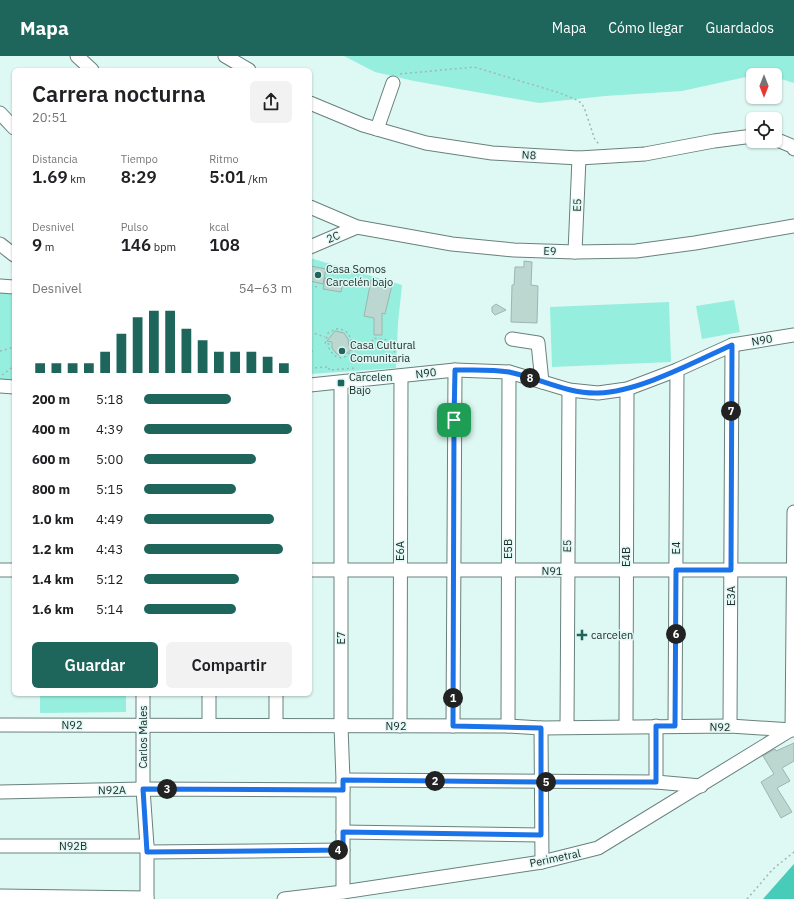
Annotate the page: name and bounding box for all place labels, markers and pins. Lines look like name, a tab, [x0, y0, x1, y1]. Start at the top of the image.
place label: Casa Somos Carcelén bajo	[326, 262, 393, 289]
marker: Casa Somos Carcelén bajo	[313, 270, 323, 280]
place label: Casa Cultural Comunitaria	[350, 338, 416, 365]
marker: Casa Cultural Comunitaria	[337, 346, 347, 356]
pin: 8	[520, 368, 540, 388]
place label: Carcelen Bajo	[349, 370, 392, 397]
marker: Carcelen Bajo	[336, 378, 346, 388]
pin: 7	[721, 401, 741, 421]
pin	[437, 403, 471, 437]
pin: 6	[666, 624, 686, 644]
place label: carcelen	[591, 628, 633, 642]
marker: carcelen	[576, 629, 588, 641]
pin: 1	[443, 688, 463, 708]
pin: 2	[425, 771, 445, 791]
pin: 5	[536, 772, 556, 792]
pin: 3	[157, 779, 177, 799]
pin: 4	[328, 840, 348, 860]

